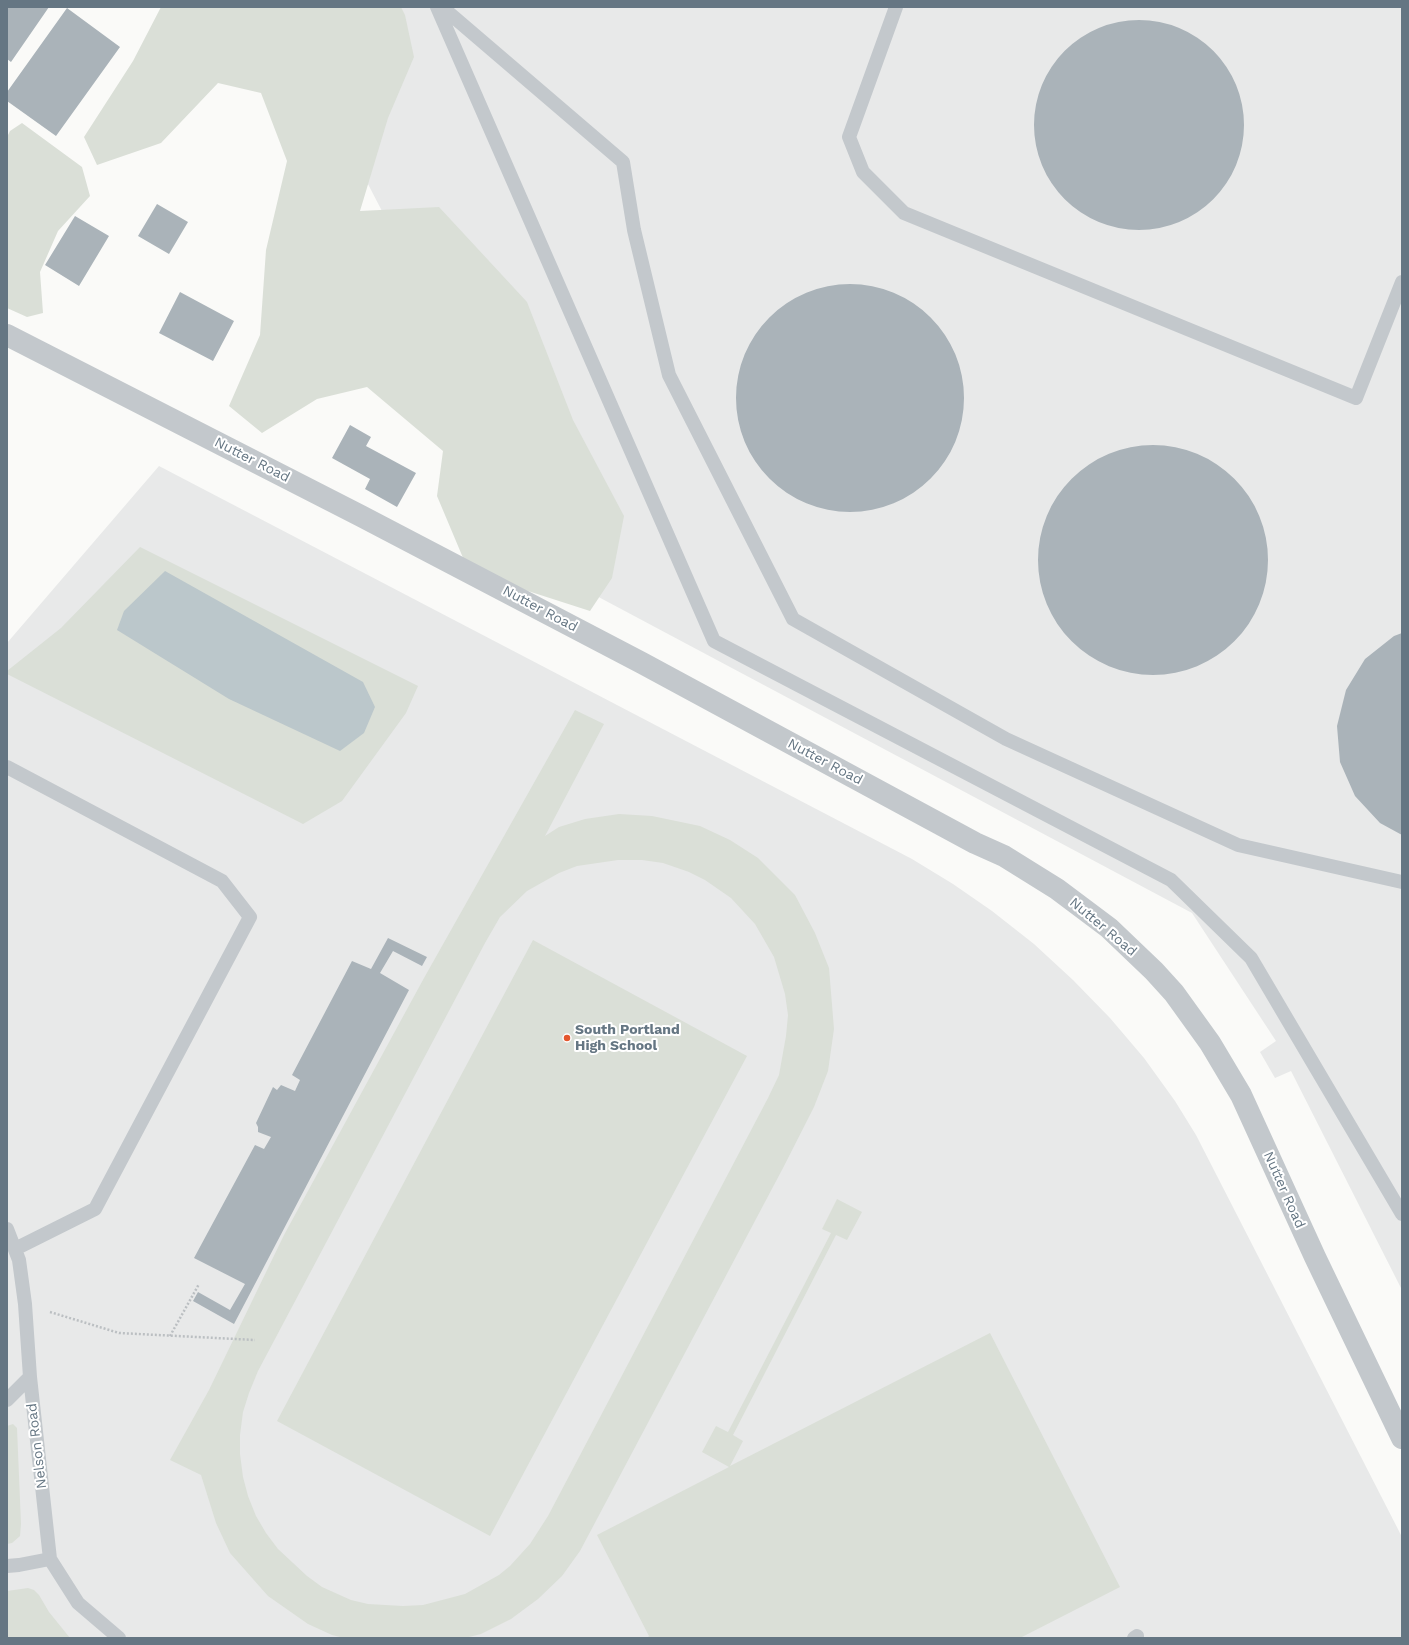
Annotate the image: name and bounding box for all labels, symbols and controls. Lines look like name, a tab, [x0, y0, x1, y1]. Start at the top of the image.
street label: Nutter Road	[211, 434, 293, 486]
street label: Nutter Road	[500, 582, 580, 636]
street label: Nutter Road	[785, 735, 865, 789]
street label: Nutter Road	[1066, 894, 1140, 960]
place label: South Portland High School	[575, 1022, 680, 1054]
marker: South Portland High School	[562, 1033, 572, 1043]
street label: Nutter Road	[1260, 1149, 1308, 1231]
street label: Nelson Road	[23, 1402, 51, 1490]

